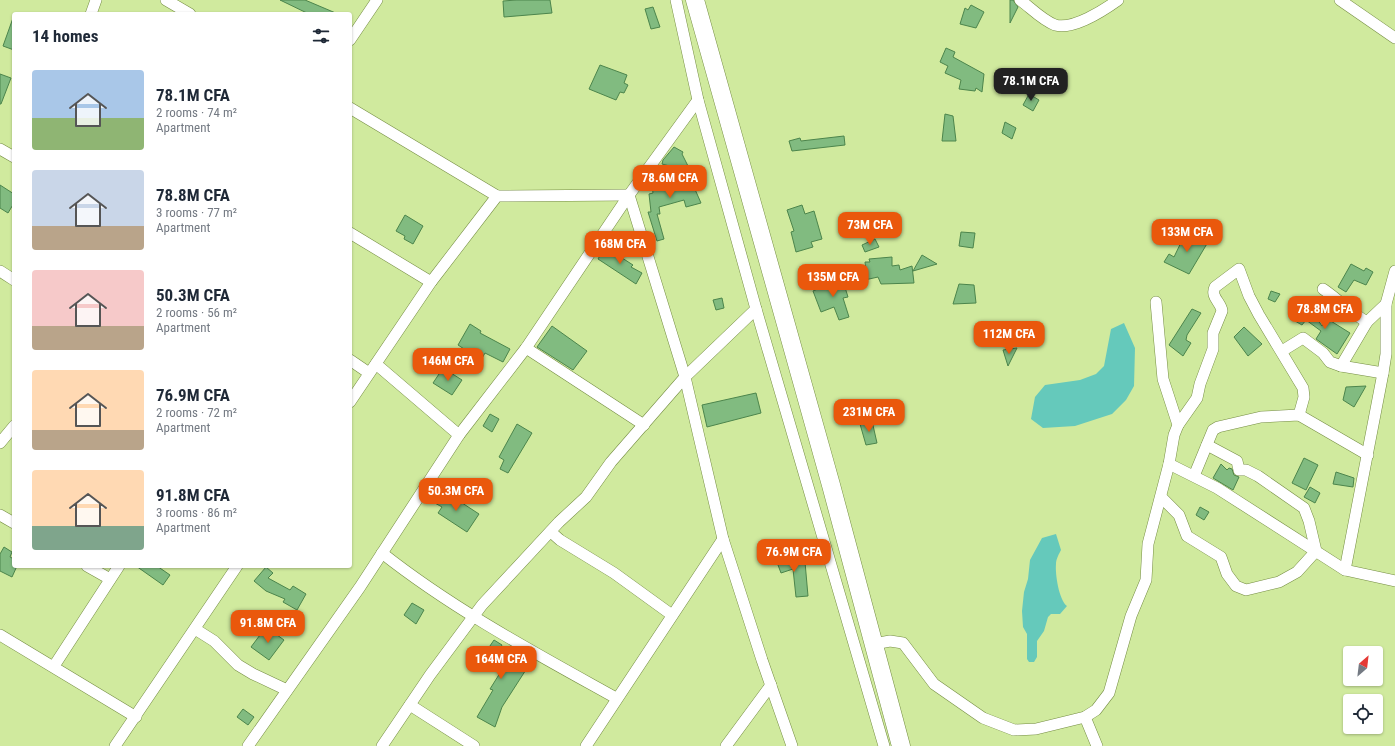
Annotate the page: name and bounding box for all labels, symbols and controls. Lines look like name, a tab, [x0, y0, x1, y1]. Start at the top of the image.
icon: filters	[310, 25, 332, 47]
text: 14 homes	[32, 26, 98, 46]
pin: 78.1M CFA	[985, 68, 1077, 102]
text: 78.1M CFA	[1003, 73, 1059, 88]
text: 78.1M CFA	[156, 85, 230, 105]
icon: home	[64, 86, 112, 134]
text: 2 rooms · 74 m²	[156, 105, 237, 120]
text: Apartment	[156, 120, 210, 135]
pin: 78.6M CFA	[624, 165, 716, 199]
text: 78.6M CFA	[642, 170, 698, 185]
text: 78.8M CFA	[156, 185, 230, 205]
icon: home	[64, 186, 112, 234]
text: 3 rooms · 77 m²	[156, 205, 237, 220]
pin: 73M CFA	[833, 212, 907, 246]
text: 73M CFA	[847, 217, 893, 232]
pin: 133M CFA	[1146, 219, 1228, 253]
text: Apartment	[156, 220, 210, 235]
text: 133M CFA	[1161, 224, 1213, 239]
pin: 168M CFA	[579, 231, 661, 265]
text: 168M CFA	[594, 236, 646, 251]
pin: 135M CFA	[792, 264, 874, 298]
text: 135M CFA	[807, 269, 859, 284]
text: 50.3M CFA	[156, 285, 230, 305]
icon: home	[64, 286, 112, 334]
pin: 78.8M CFA	[1279, 296, 1371, 330]
text: 78.8M CFA	[1297, 301, 1353, 316]
text: 2 rooms · 56 m²	[156, 305, 237, 320]
text: Apartment	[156, 320, 210, 335]
pin: 112M CFA	[968, 321, 1050, 355]
text: 112M CFA	[983, 326, 1035, 341]
pin: 146M CFA	[407, 348, 489, 382]
text: 146M CFA	[422, 353, 474, 368]
text: 76.9M CFA	[156, 385, 230, 405]
icon: home	[64, 386, 112, 434]
pin: 231M CFA	[828, 399, 910, 433]
text: 231M CFA	[843, 404, 895, 419]
text: 2 rooms · 72 m²	[156, 405, 237, 420]
text: Apartment	[156, 420, 210, 435]
pin: 50.3M CFA	[410, 478, 502, 512]
text: 50.3M CFA	[428, 483, 484, 498]
text: 91.8M CFA	[156, 485, 230, 505]
icon: home	[64, 486, 112, 534]
text: 3 rooms · 86 m²	[156, 505, 237, 520]
text: Apartment	[156, 520, 210, 535]
pin: 76.9M CFA	[748, 539, 840, 573]
text: 76.9M CFA	[766, 544, 822, 559]
pin: 91.8M CFA	[222, 610, 314, 644]
text: 91.8M CFA	[240, 615, 296, 630]
pin: 164M CFA	[460, 646, 542, 680]
north arrow	[1343, 646, 1383, 686]
map controls	[1343, 646, 1383, 734]
text: 164M CFA	[475, 651, 527, 666]
button: locate	[1343, 694, 1383, 734]

